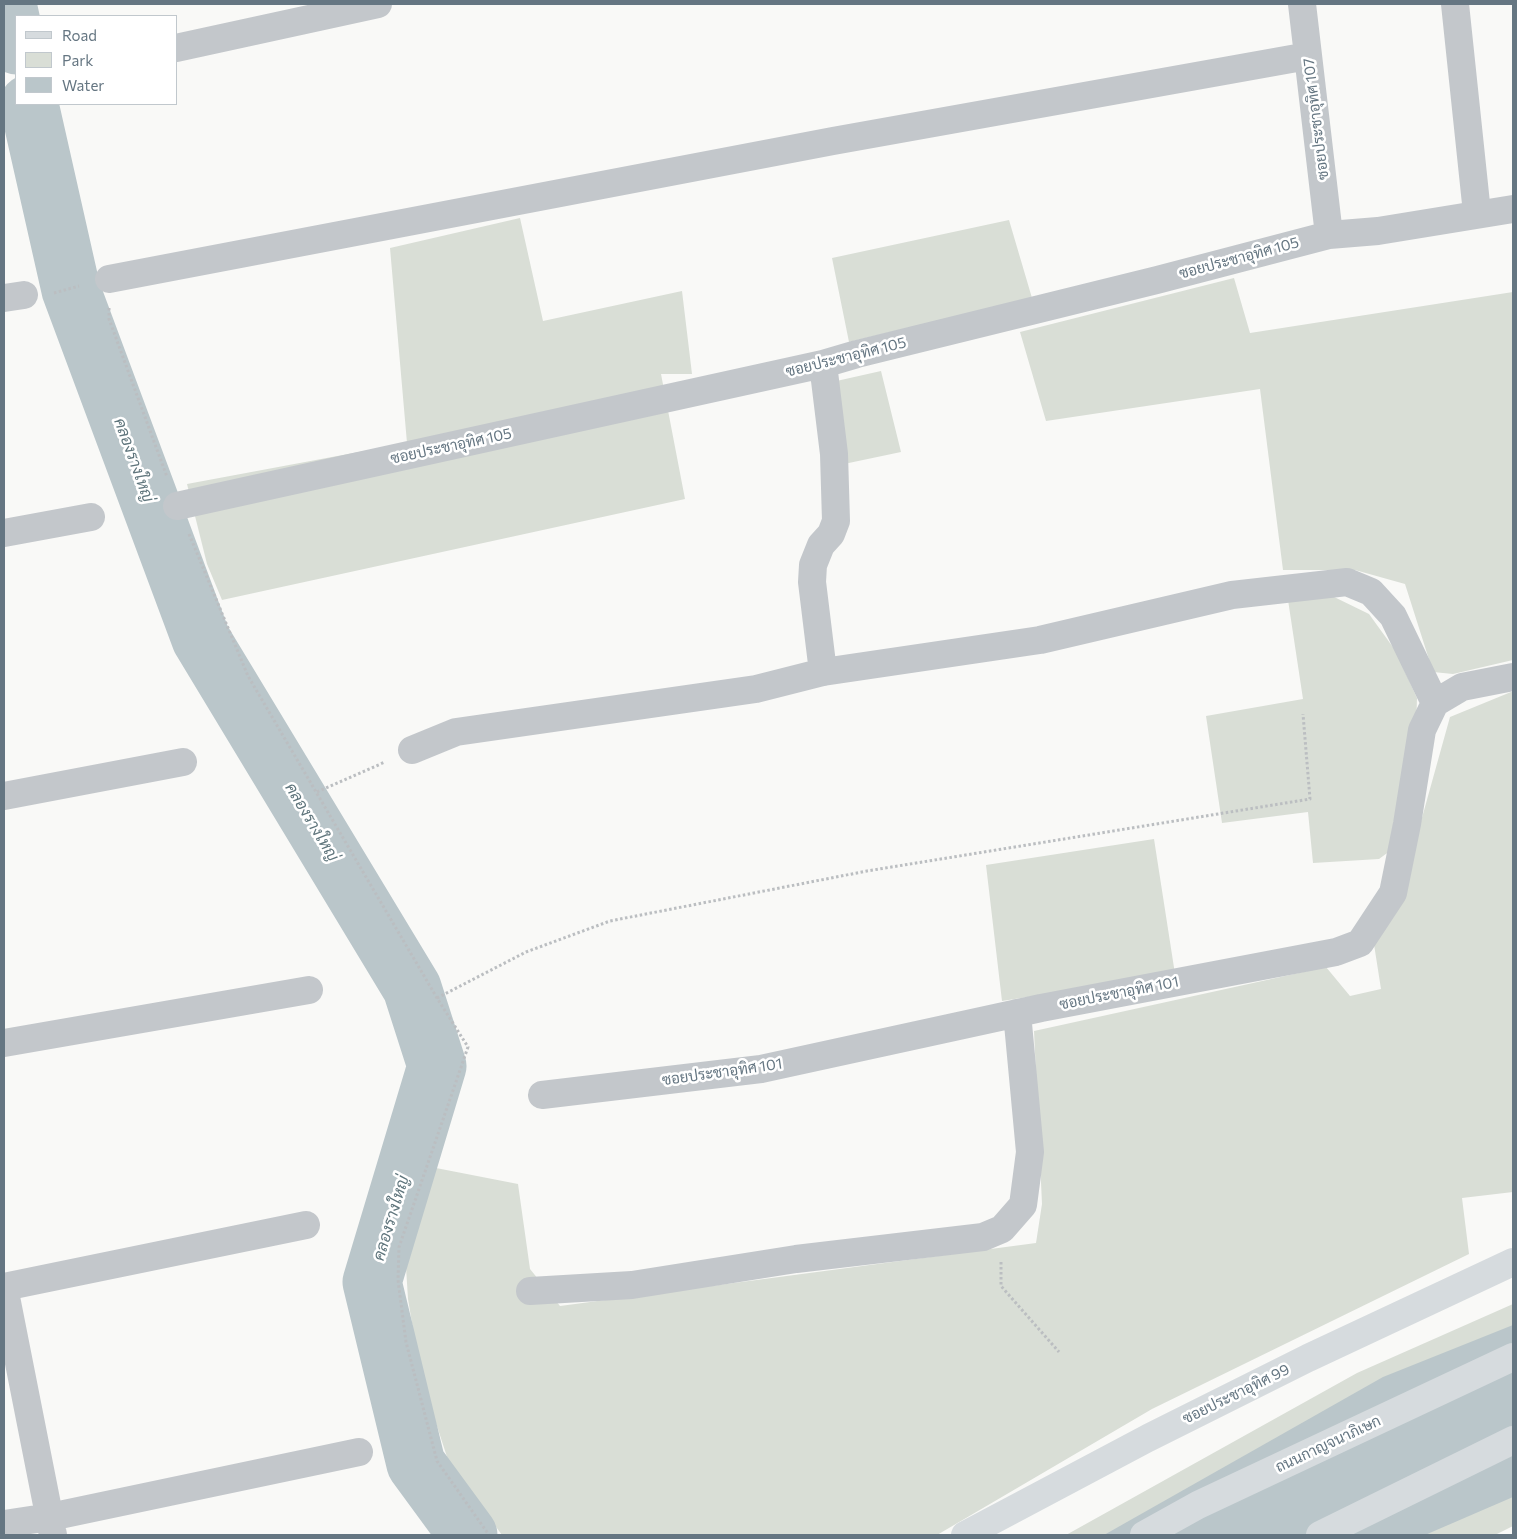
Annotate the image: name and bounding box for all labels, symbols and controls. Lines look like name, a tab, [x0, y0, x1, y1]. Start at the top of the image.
legend	[15, 15, 178, 105]
text: Road	[62, 26, 97, 44]
text: Park	[62, 51, 93, 69]
street label: ซอยประชาอุทิศ 107	[1300, 57, 1332, 181]
text: Water	[62, 76, 104, 94]
street label: ซอยประชาอุทิศ 105	[1177, 233, 1301, 283]
street label: ซอยประชาอุทิศ 105	[784, 333, 908, 381]
water label: คลองรางใหญ่	[110, 415, 158, 505]
street label: ซอยประชาอุทิศ 105	[389, 424, 513, 468]
water label: คลองรางใหญ่	[281, 779, 343, 865]
street label: ซอยประชาอุทิศ 101	[1058, 973, 1180, 1013]
street label: ซอยประชาอุทิศ 101	[661, 1055, 783, 1089]
water label: คลองรางใหญ่	[369, 1173, 413, 1263]
street label: ซอยประชาอุทิศ 99	[1180, 1360, 1292, 1428]
street label: ถนนกาญจนาภิเษก	[1273, 1412, 1383, 1476]

